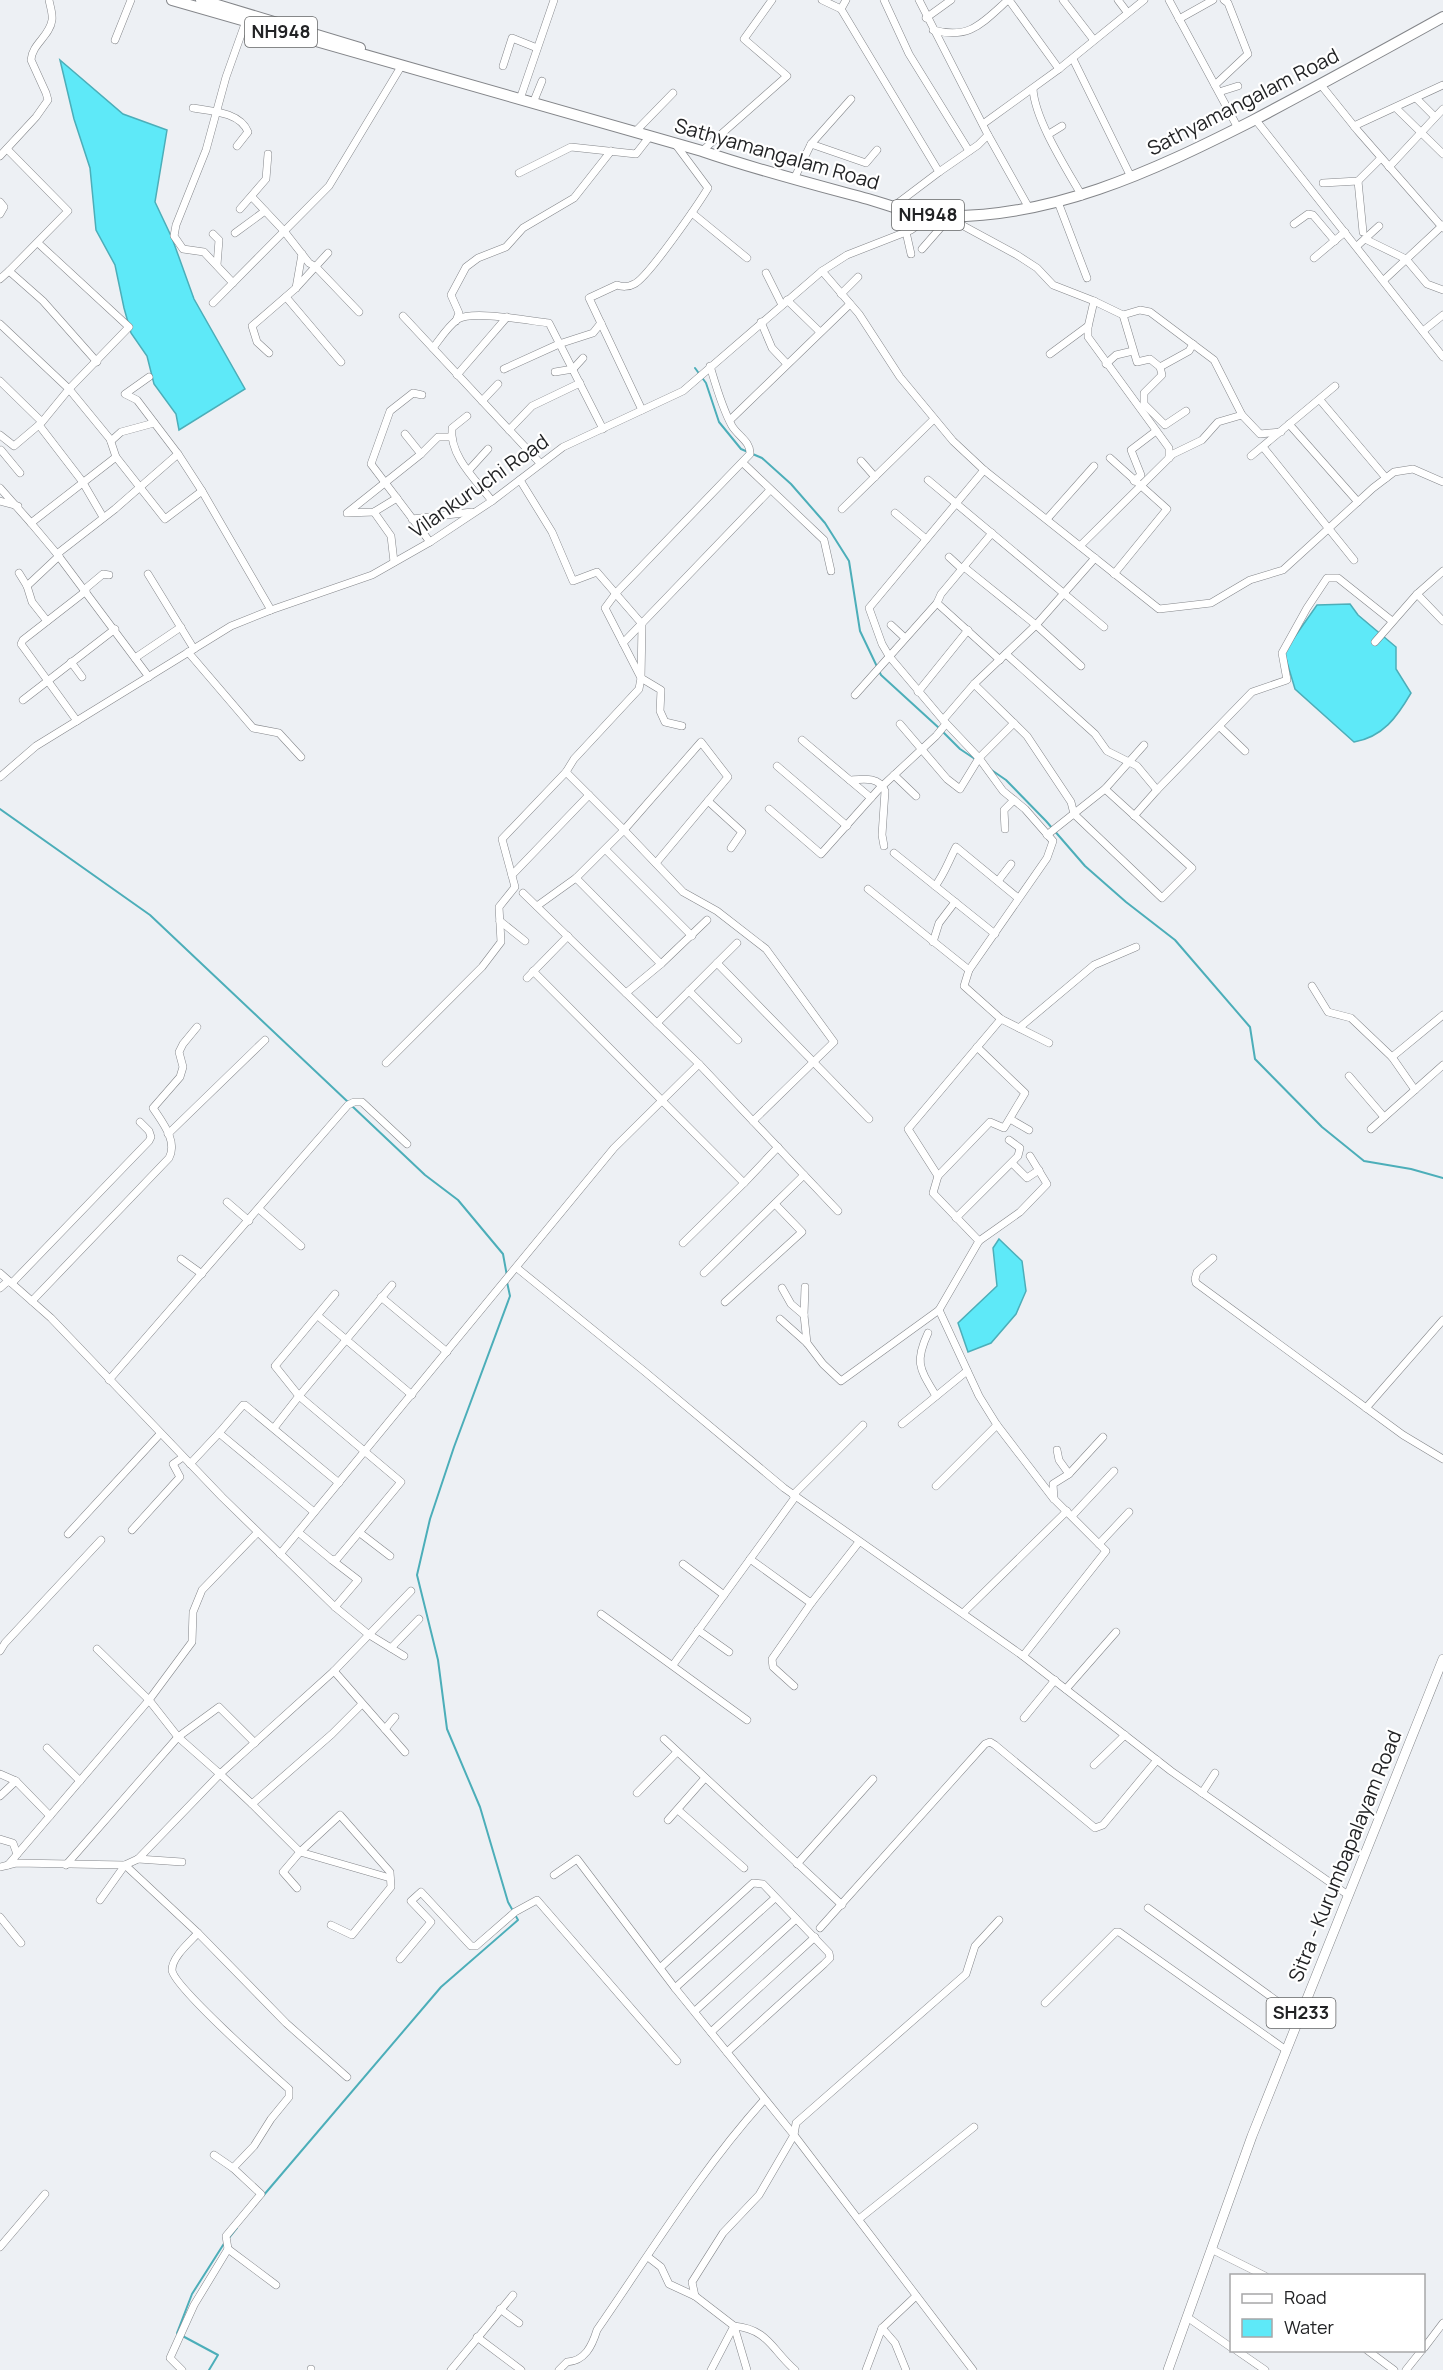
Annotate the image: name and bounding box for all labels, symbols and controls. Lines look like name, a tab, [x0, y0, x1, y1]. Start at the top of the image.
road number: NH948	[245, 17, 317, 47]
street label: Sathyamangalam Road	[1142, 41, 1343, 162]
street label: Sathyamangalam Road	[672, 111, 883, 196]
road number: NH948	[892, 200, 964, 230]
street label: Vilankuruchi Road	[404, 428, 554, 544]
street label: Sitra - Kurumbapalayam Road	[1282, 1726, 1407, 1986]
road number: SH233	[1266, 1998, 1336, 2028]
legend	[1230, 2274, 1425, 2352]
text: Road	[1284, 2285, 1327, 2309]
text: Water	[1284, 2315, 1334, 2339]

